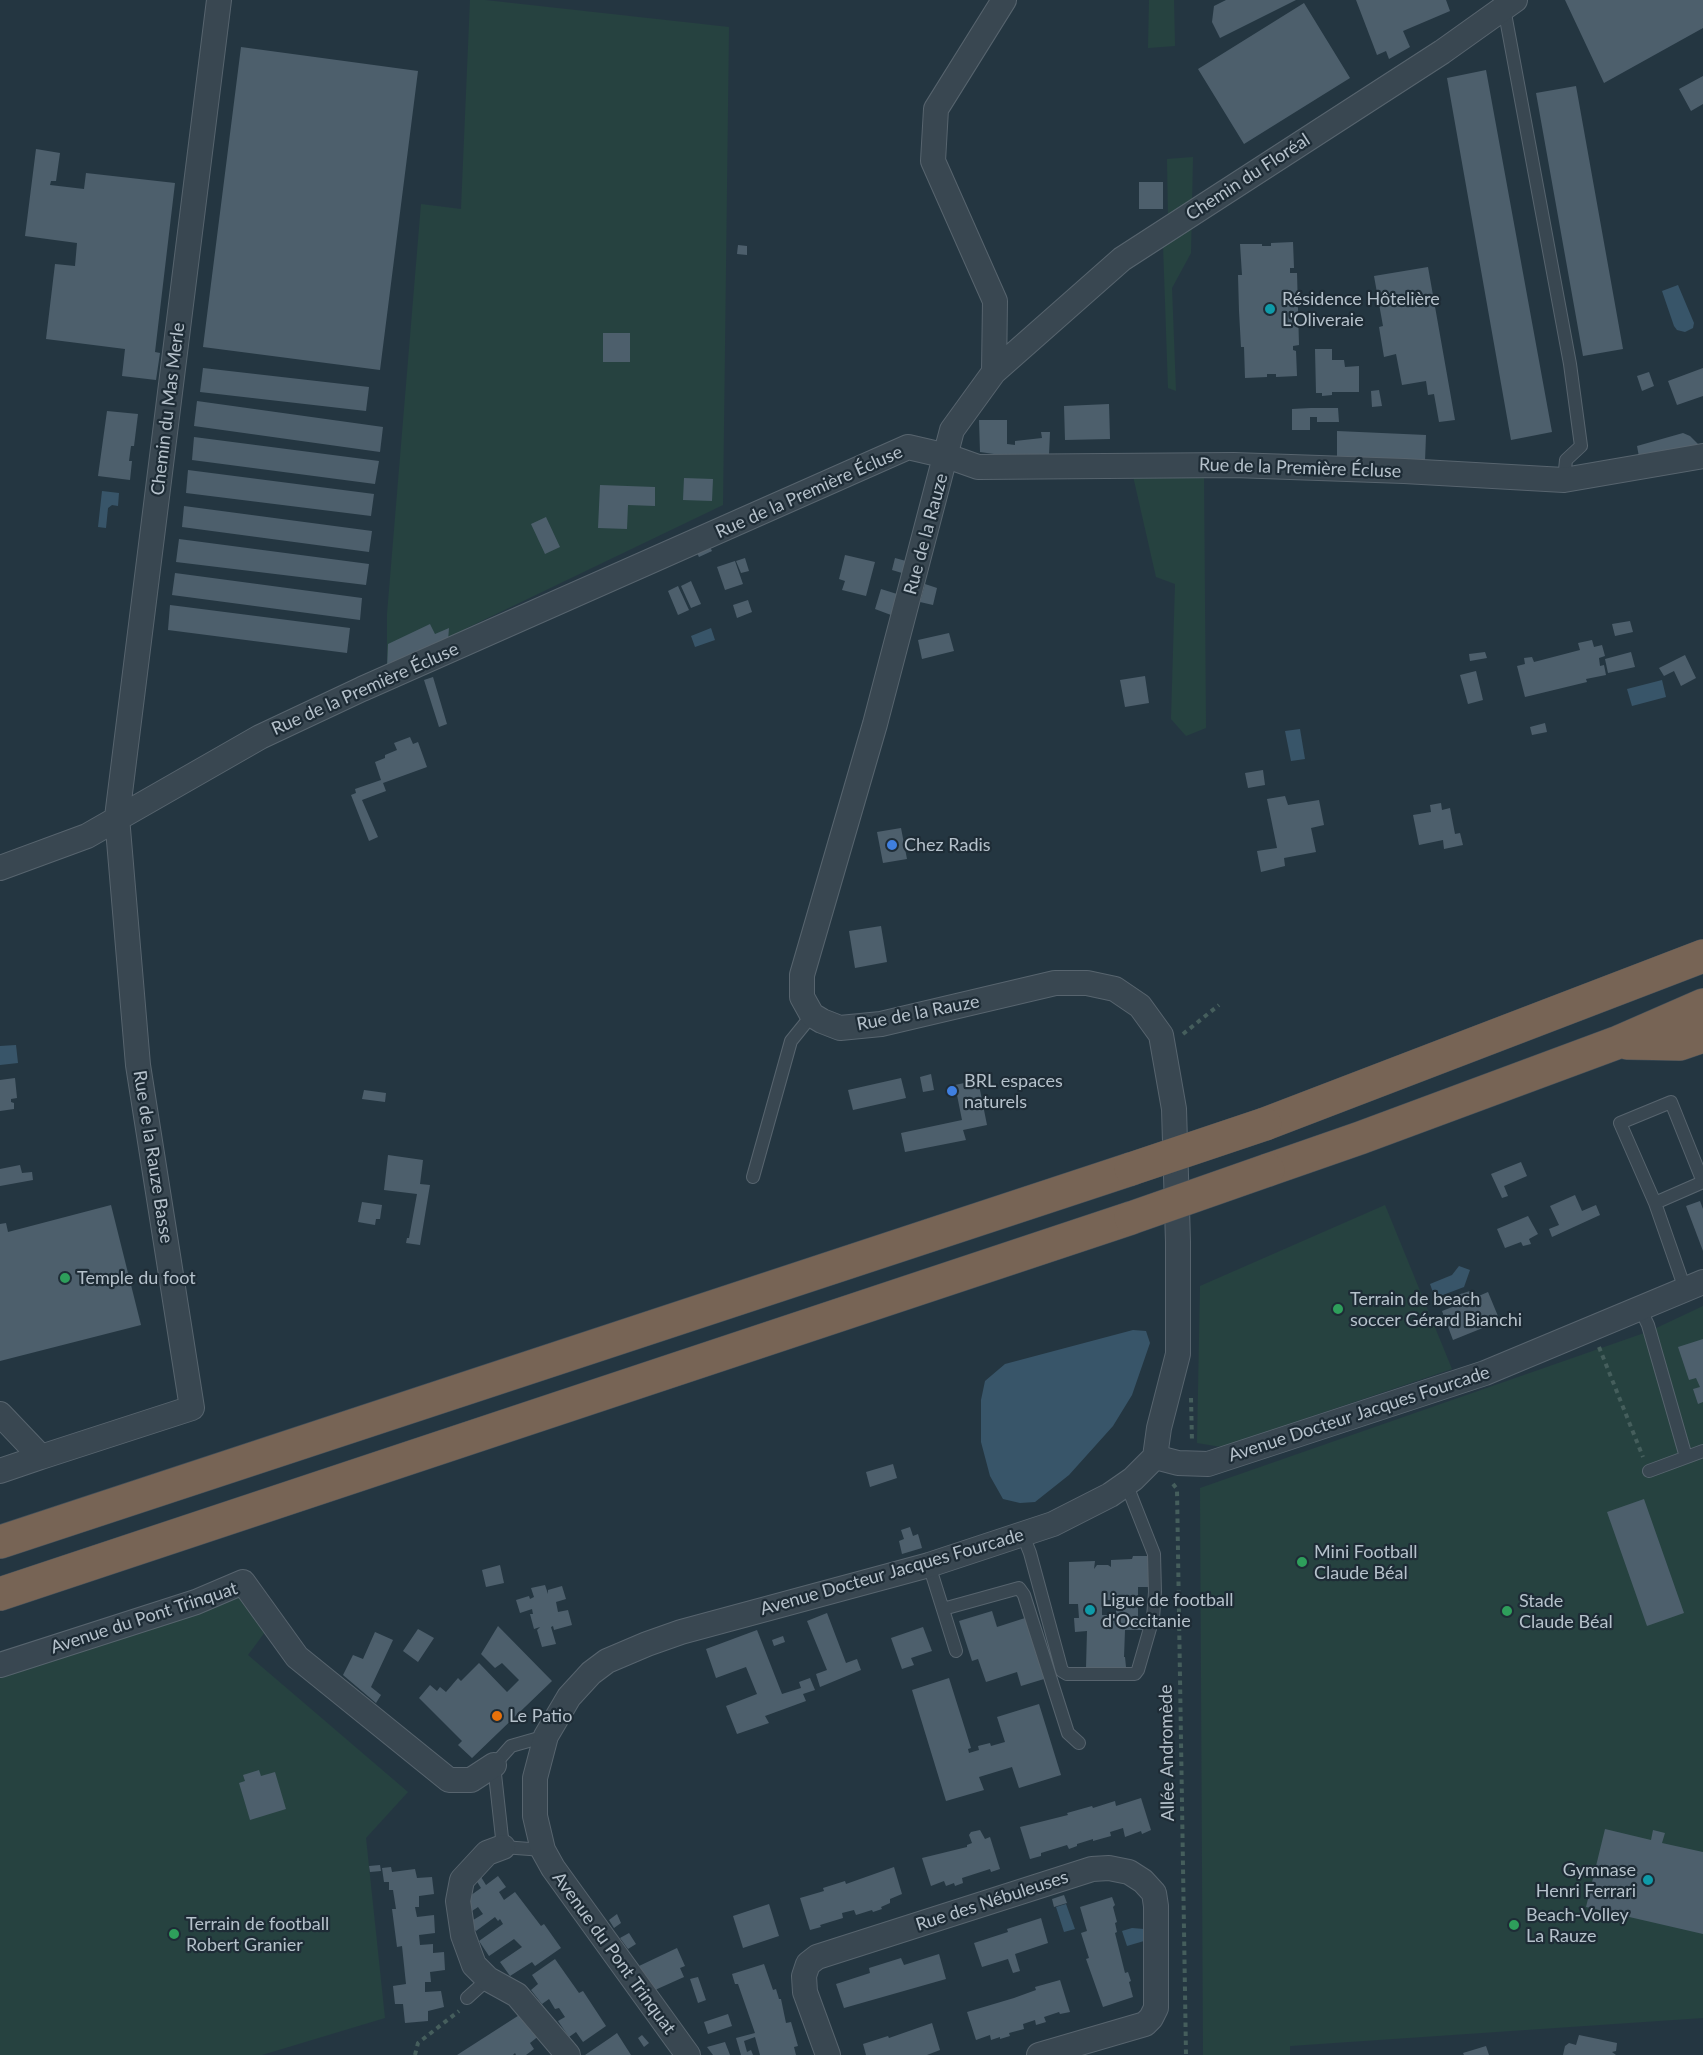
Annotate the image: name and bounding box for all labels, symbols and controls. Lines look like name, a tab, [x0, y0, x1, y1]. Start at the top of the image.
street label: Chemin du Floréal	[1182, 129, 1314, 225]
place label: Résidence Hôtelière L'Oliveraie	[1282, 288, 1440, 330]
marker: Résidence Hôtelière L'Oliveraie	[1263, 302, 1277, 316]
street label: Chemin du Mas Merle	[147, 321, 189, 497]
street label: Rue de la Première Écluse	[712, 441, 906, 543]
street label: Rue de la Première Écluse	[1198, 454, 1402, 482]
street label: Rue de la Rauze	[899, 471, 953, 597]
street label: Rue de la Première Écluse	[268, 638, 462, 740]
place label: Chez Radis	[904, 834, 991, 856]
marker: Chez Radis	[885, 838, 899, 852]
street label: Rue de la Rauze	[855, 991, 981, 1035]
street label: Rue de la Rauze Basse	[129, 1069, 177, 1245]
place label: BRL espaces naturels	[964, 1070, 1063, 1112]
marker: BRL espaces naturels	[945, 1084, 959, 1098]
place label: Temple du foot	[77, 1267, 196, 1289]
marker: Temple du foot	[58, 1271, 72, 1285]
place label: Terrain de beach soccer Gérard Bianchi	[1350, 1288, 1522, 1330]
marker: Terrain de beach soccer Gérard Bianchi	[1331, 1302, 1345, 1316]
street label: Avenue Docteur Jacques Fourcade	[1226, 1362, 1492, 1466]
street label: Avenue Docteur Jacques Fourcade	[758, 1524, 1026, 1620]
place label: Mini Football Claude Béal	[1314, 1541, 1417, 1584]
marker: Mini Football Claude Béal	[1295, 1555, 1309, 1569]
street label: Avenue du Pont Trinquat	[48, 1578, 240, 1658]
place label: Ligue de football d'Occitanie	[1102, 1589, 1233, 1632]
place label: Stade Claude Béal	[1519, 1590, 1613, 1632]
marker: Ligue de football d'Occitanie	[1083, 1603, 1097, 1617]
marker: Stade Claude Béal	[1500, 1604, 1514, 1618]
street label: Allée Andromède	[1155, 1684, 1179, 1822]
place label: Le Patio	[509, 1705, 572, 1727]
marker: Le Patio	[490, 1709, 504, 1723]
place label: Gymnase Henri Ferrari	[1536, 1859, 1636, 1902]
street label: Rue des Nébuleuses	[913, 1866, 1071, 1936]
street label: Avenue du Pont Trinquat	[548, 1868, 680, 2038]
marker: Gymnase Henri Ferrari	[1641, 1873, 1655, 1887]
place label: Beach-Volley La Rauze	[1526, 1904, 1629, 1946]
place label: Terrain de football Robert Granier	[186, 1913, 329, 1956]
marker: Beach-Volley La Rauze	[1507, 1918, 1521, 1932]
marker: Terrain de football Robert Granier	[167, 1927, 181, 1941]

